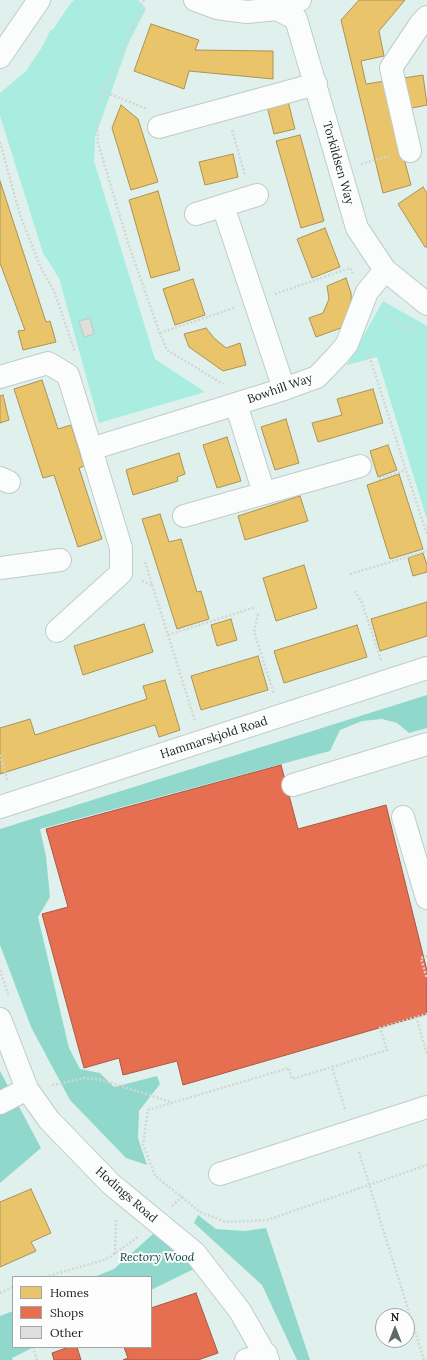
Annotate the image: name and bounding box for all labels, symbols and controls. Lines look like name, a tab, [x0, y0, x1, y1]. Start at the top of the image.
street label: Torkildsen Way	[319, 120, 357, 206]
street label: Bowhill Way	[245, 371, 315, 407]
street label: Hammarskjold Road	[159, 714, 269, 762]
street label: Hodings Road	[92, 1164, 160, 1226]
park label: Rectory Wood	[120, 1251, 194, 1265]
legend	[12, 1276, 152, 1348]
text: Homes	[50, 1285, 89, 1300]
text: Shops	[50, 1305, 84, 1320]
north arrow	[375, 1308, 415, 1348]
text: N	[391, 1310, 399, 1324]
text: Other	[50, 1325, 83, 1340]

